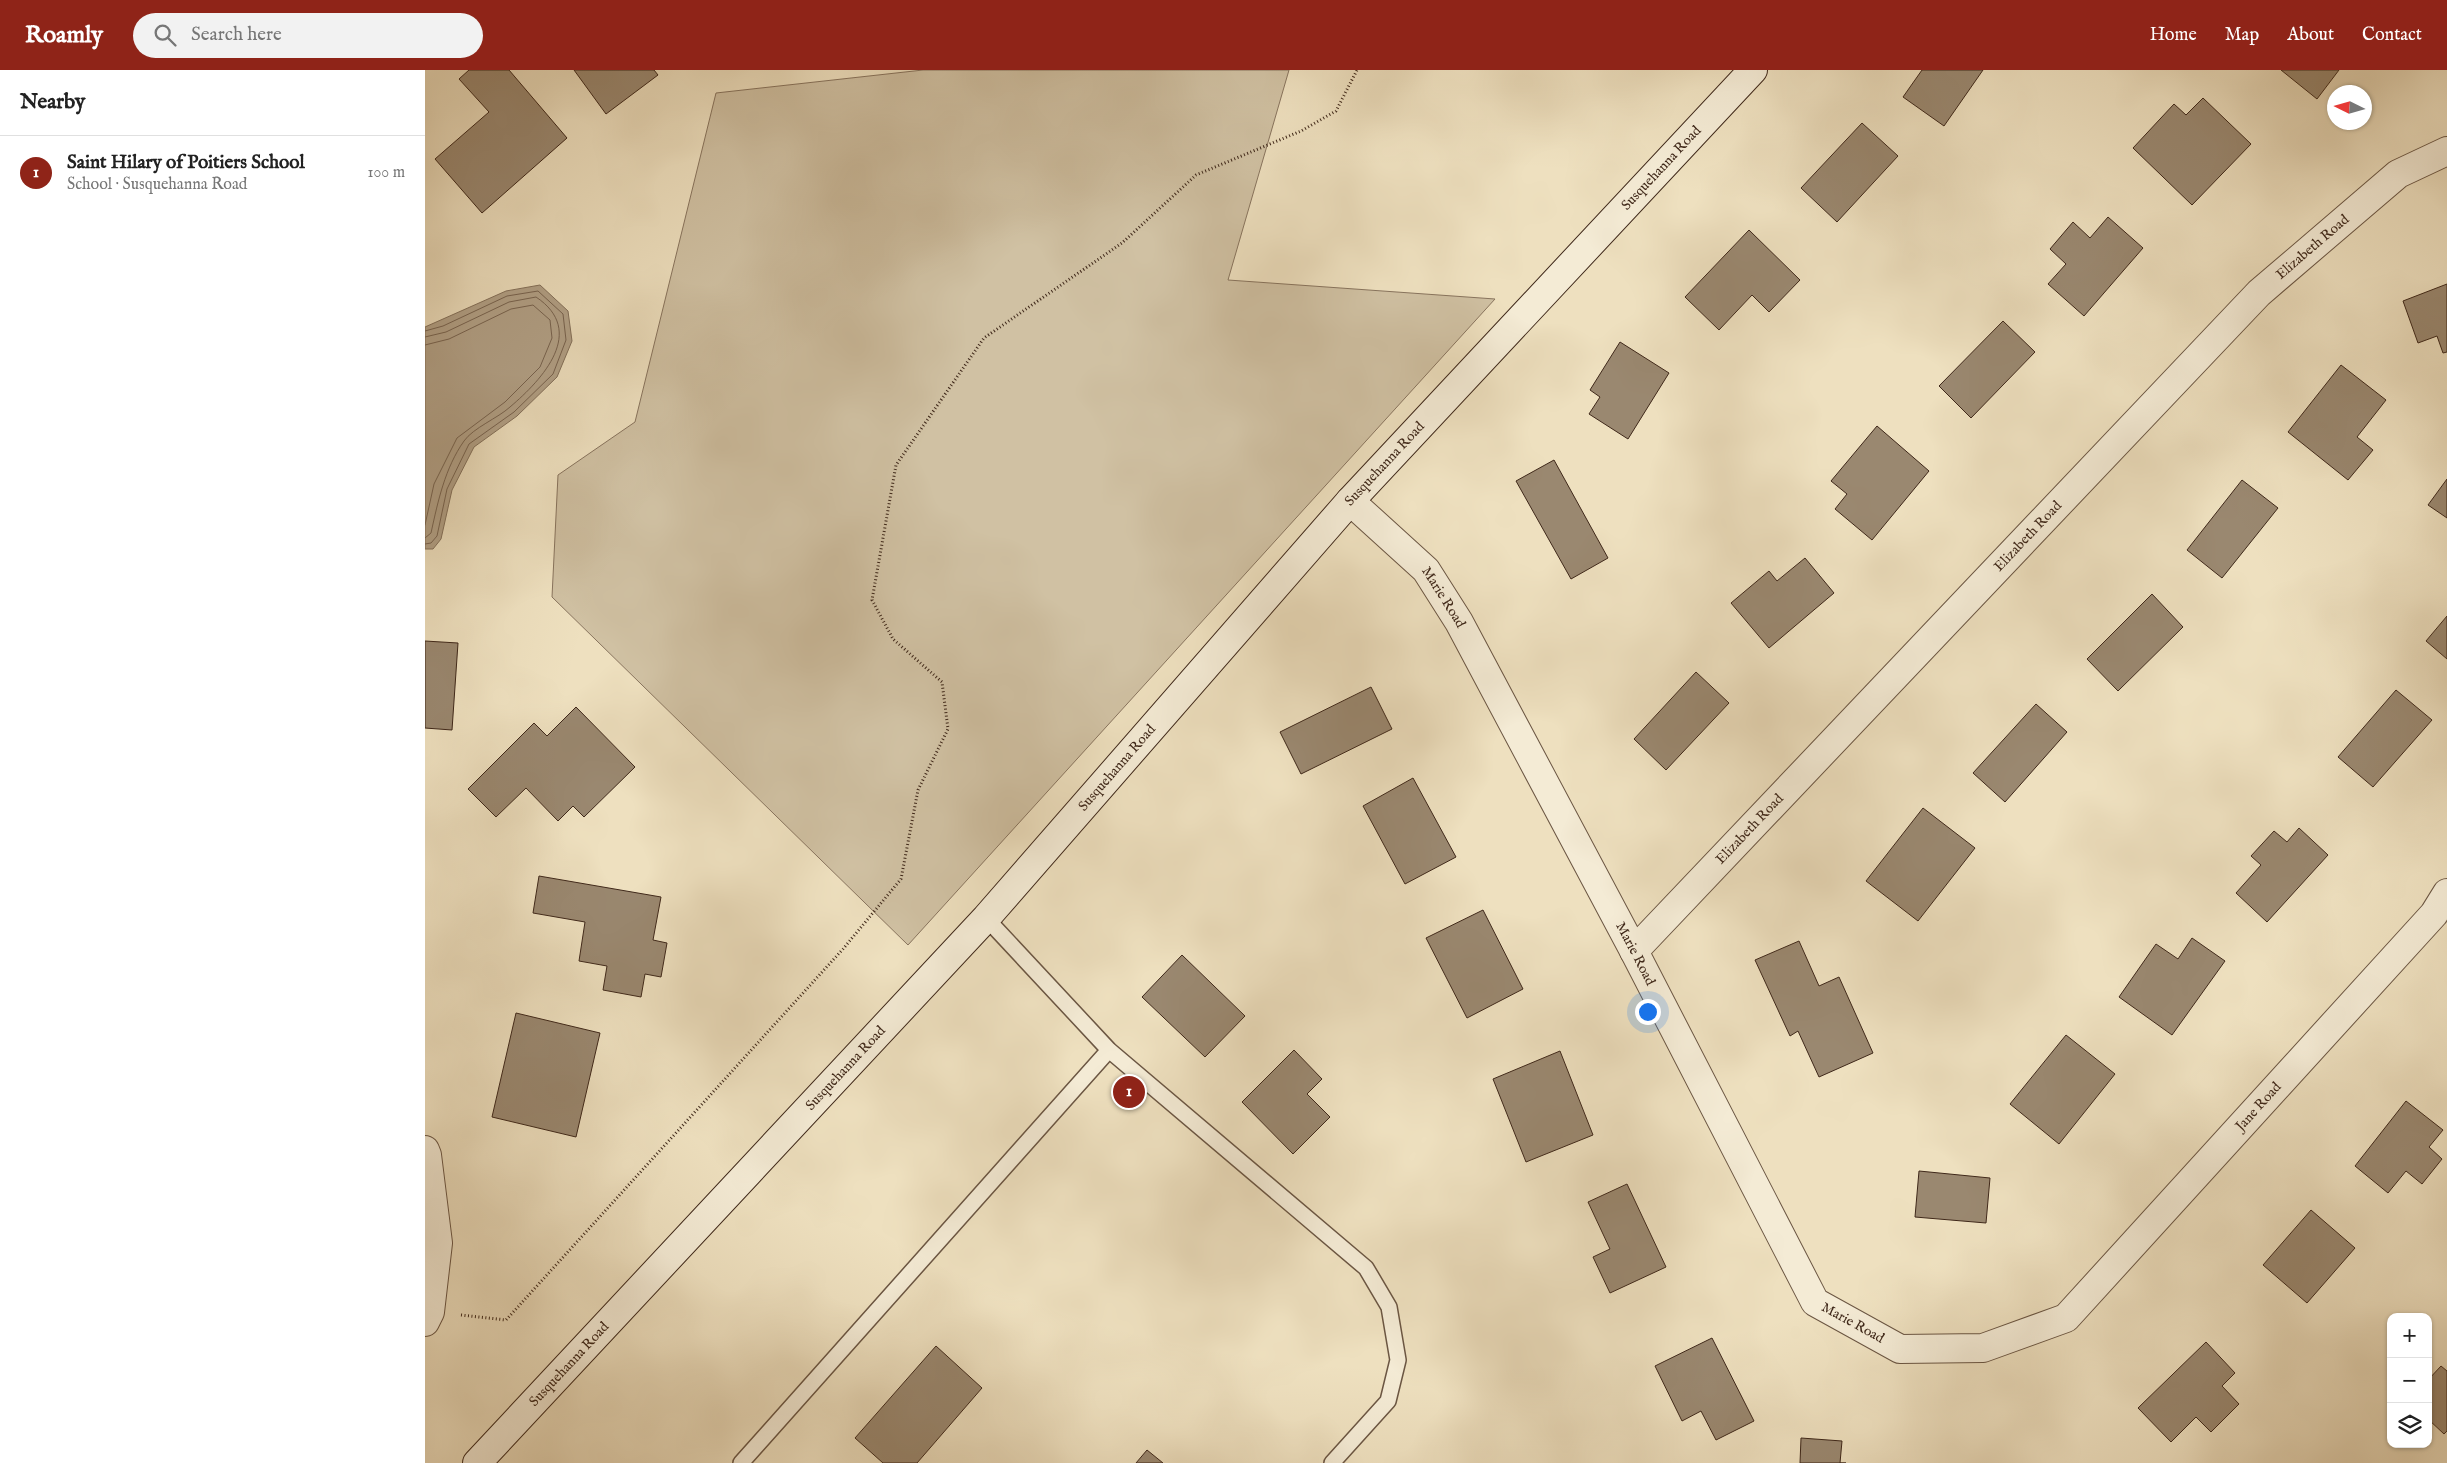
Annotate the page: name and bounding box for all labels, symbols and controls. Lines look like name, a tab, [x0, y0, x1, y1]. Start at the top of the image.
search box	[133, 13, 483, 58]
text: Roamly	[25, 20, 103, 51]
icon: search	[151, 21, 179, 49]
text: Search here	[191, 23, 282, 47]
text: Home	[2150, 24, 2197, 47]
text: Map	[2225, 24, 2259, 47]
text: About	[2287, 24, 2334, 47]
text: Contact	[2362, 24, 2422, 47]
north arrow	[2327, 85, 2372, 130]
text: Nearby	[20, 89, 85, 116]
street label: Susquehanna Road	[1617, 122, 1706, 214]
text: Saint Hilary of Poitiers School	[67, 151, 305, 175]
text: 1	[33, 163, 39, 183]
text: 100 m	[368, 163, 405, 183]
text: School · Susquehanna Road	[67, 175, 247, 195]
street label: Elizabeth Road	[2272, 210, 2353, 284]
street label: Susquehanna Road	[1341, 417, 1429, 510]
street label: Elizabeth Road	[1990, 497, 2066, 575]
street label: Marie Road	[1417, 563, 1470, 631]
street label: Susquehanna Road	[1074, 720, 1160, 815]
street label: Elizabeth Road	[1712, 790, 1788, 868]
street label: Marie Road	[1611, 919, 1660, 989]
your location	[1635, 999, 1661, 1025]
street label: Susquehanna Road	[802, 1022, 890, 1114]
pin: 1	[1113, 1073, 1145, 1111]
street label: Jane Road	[2230, 1078, 2286, 1136]
street label: Marie Road	[1818, 1298, 1888, 1348]
map controls	[2387, 1313, 2432, 1448]
button: +	[2387, 1313, 2432, 1358]
street label: Susquehanna Road	[525, 1318, 613, 1410]
button: −	[2387, 1358, 2432, 1403]
button: layers	[2387, 1403, 2432, 1448]

